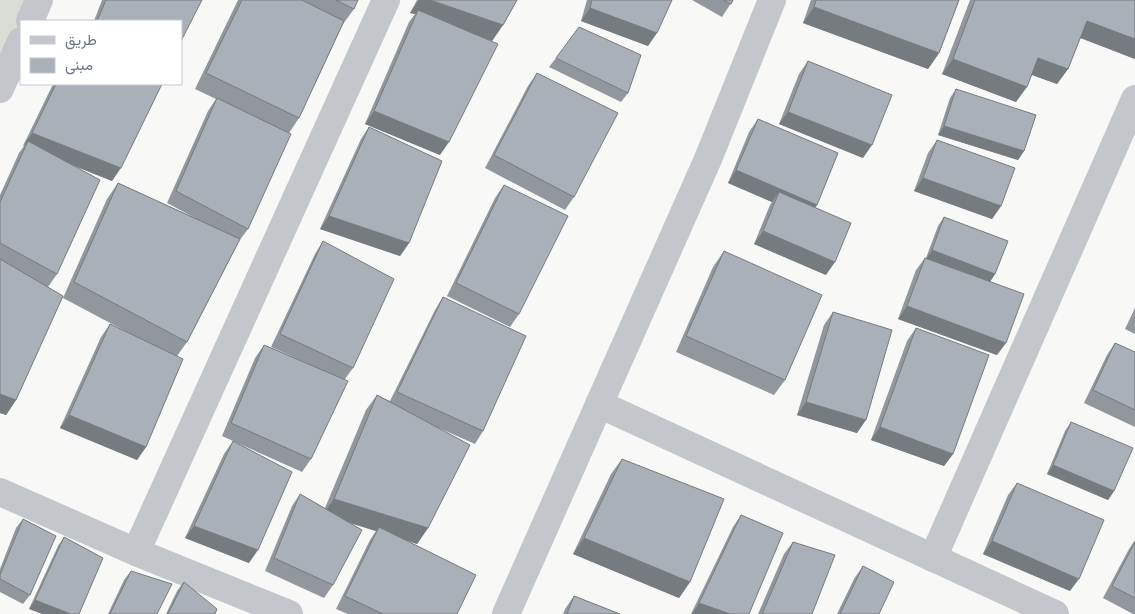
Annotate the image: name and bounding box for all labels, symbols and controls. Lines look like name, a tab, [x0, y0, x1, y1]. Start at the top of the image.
legend	[20, 20, 182, 85]
text: طريق	[65, 30, 97, 50]
text: مبنى	[65, 55, 93, 75]

